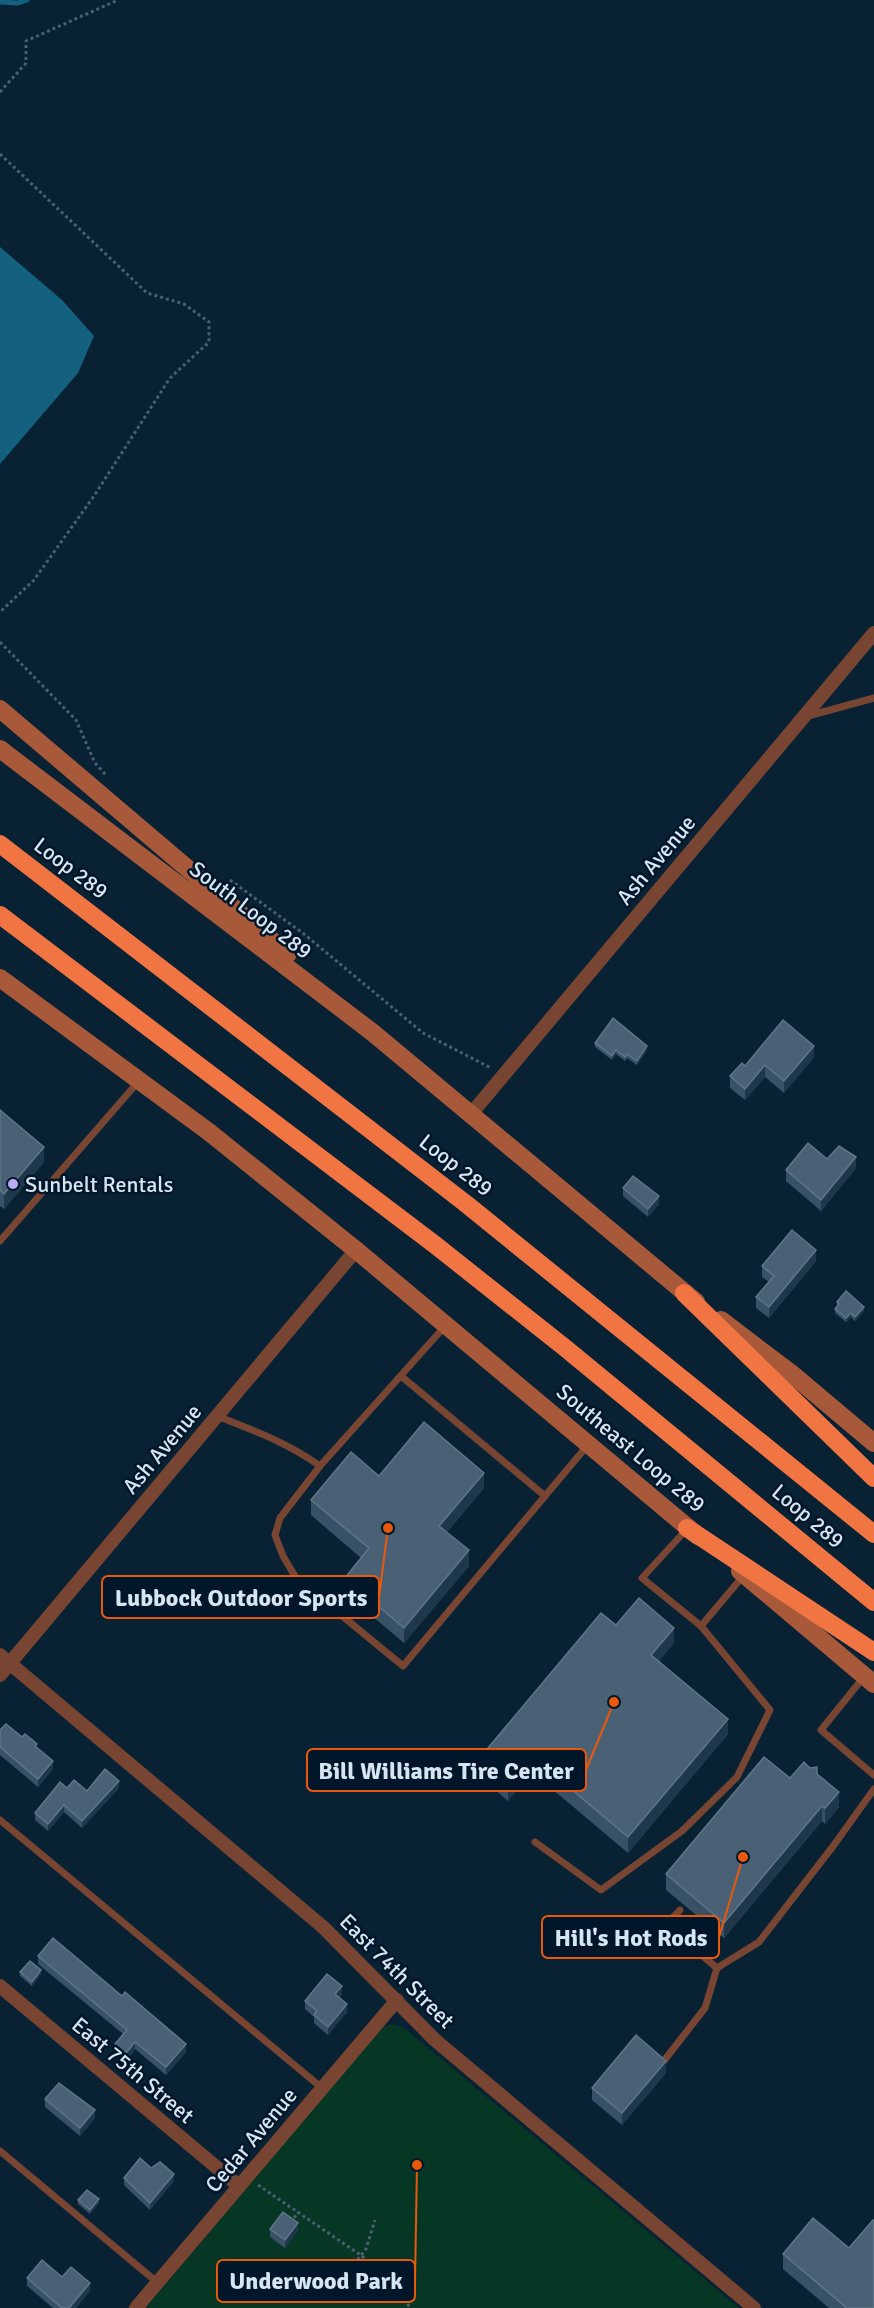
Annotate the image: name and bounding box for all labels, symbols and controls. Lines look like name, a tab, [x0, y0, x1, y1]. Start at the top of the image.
street label: Ash Avenue	[611, 810, 701, 910]
street label: Loop 289	[29, 831, 113, 905]
street label: South Loop 289	[185, 855, 317, 965]
street label: Loop 289	[414, 1128, 498, 1202]
place label: Sunbelt Rentals	[25, 1171, 173, 1198]
marker: Sunbelt Rentals	[6, 1177, 20, 1191]
street label: Southeast Loop 289	[551, 1378, 711, 1518]
street label: Ash Avenue	[117, 1399, 207, 1499]
street label: Loop 289	[766, 1478, 850, 1554]
callout: Lubbock Outdoor Sports	[102, 1576, 379, 1618]
text: Lubbock Outdoor Sports	[115, 1583, 368, 1613]
callout: Bill Williams Tire Center	[307, 1749, 586, 1791]
text: Bill Williams Tire Center	[318, 1756, 574, 1786]
street label: East 74th Street	[334, 1908, 460, 2034]
callout: Hill's Hot Rods	[542, 1916, 719, 1958]
text: Hill's Hot Rods	[555, 1923, 708, 1953]
street label: East 75th Street	[66, 2011, 200, 2129]
street label: Cedar Avenue	[199, 2082, 303, 2198]
callout: Underwood Park	[217, 2260, 415, 2302]
text: Underwood Park	[229, 2266, 403, 2296]

